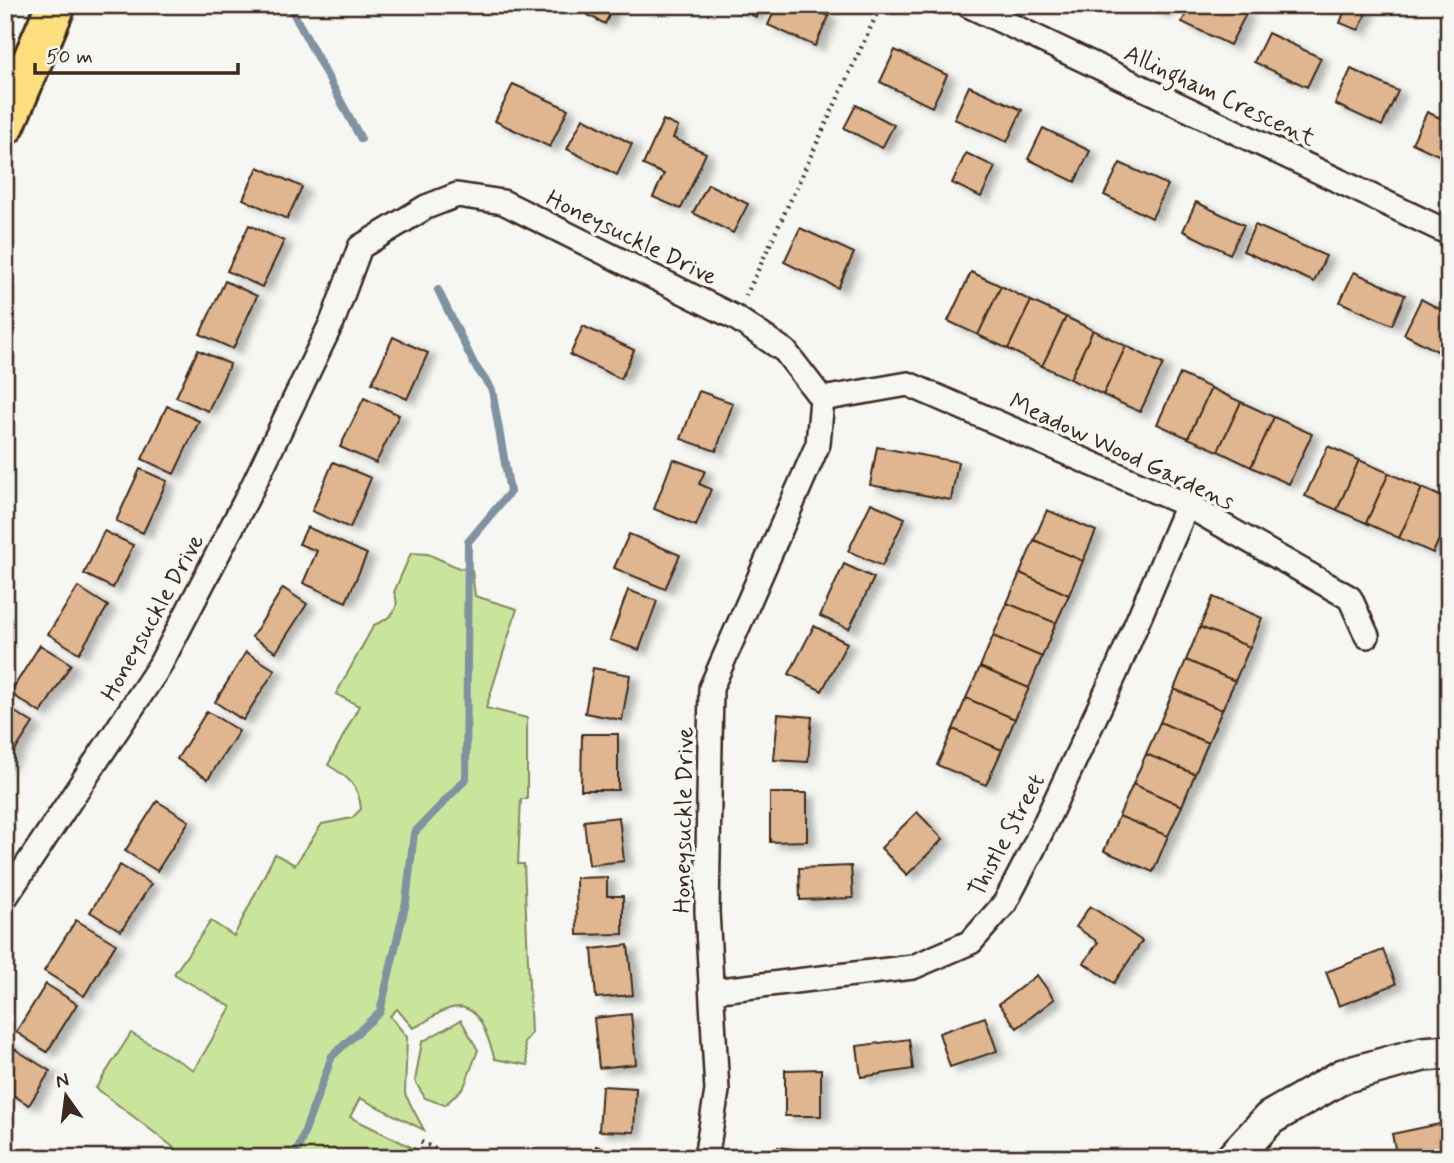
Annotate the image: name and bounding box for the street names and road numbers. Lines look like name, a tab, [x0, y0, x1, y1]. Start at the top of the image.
street label: Allingham Crescent	[1117, 38, 1320, 157]
street label: Honeysuckle Drive	[541, 184, 722, 293]
street label: Meadow Wood Gardens	[1004, 387, 1239, 518]
street label: Honeysuckle Drive	[95, 529, 212, 707]
street label: Honeysuckle Drive	[667, 726, 702, 914]
street label: Thistle Street	[962, 769, 1053, 903]

